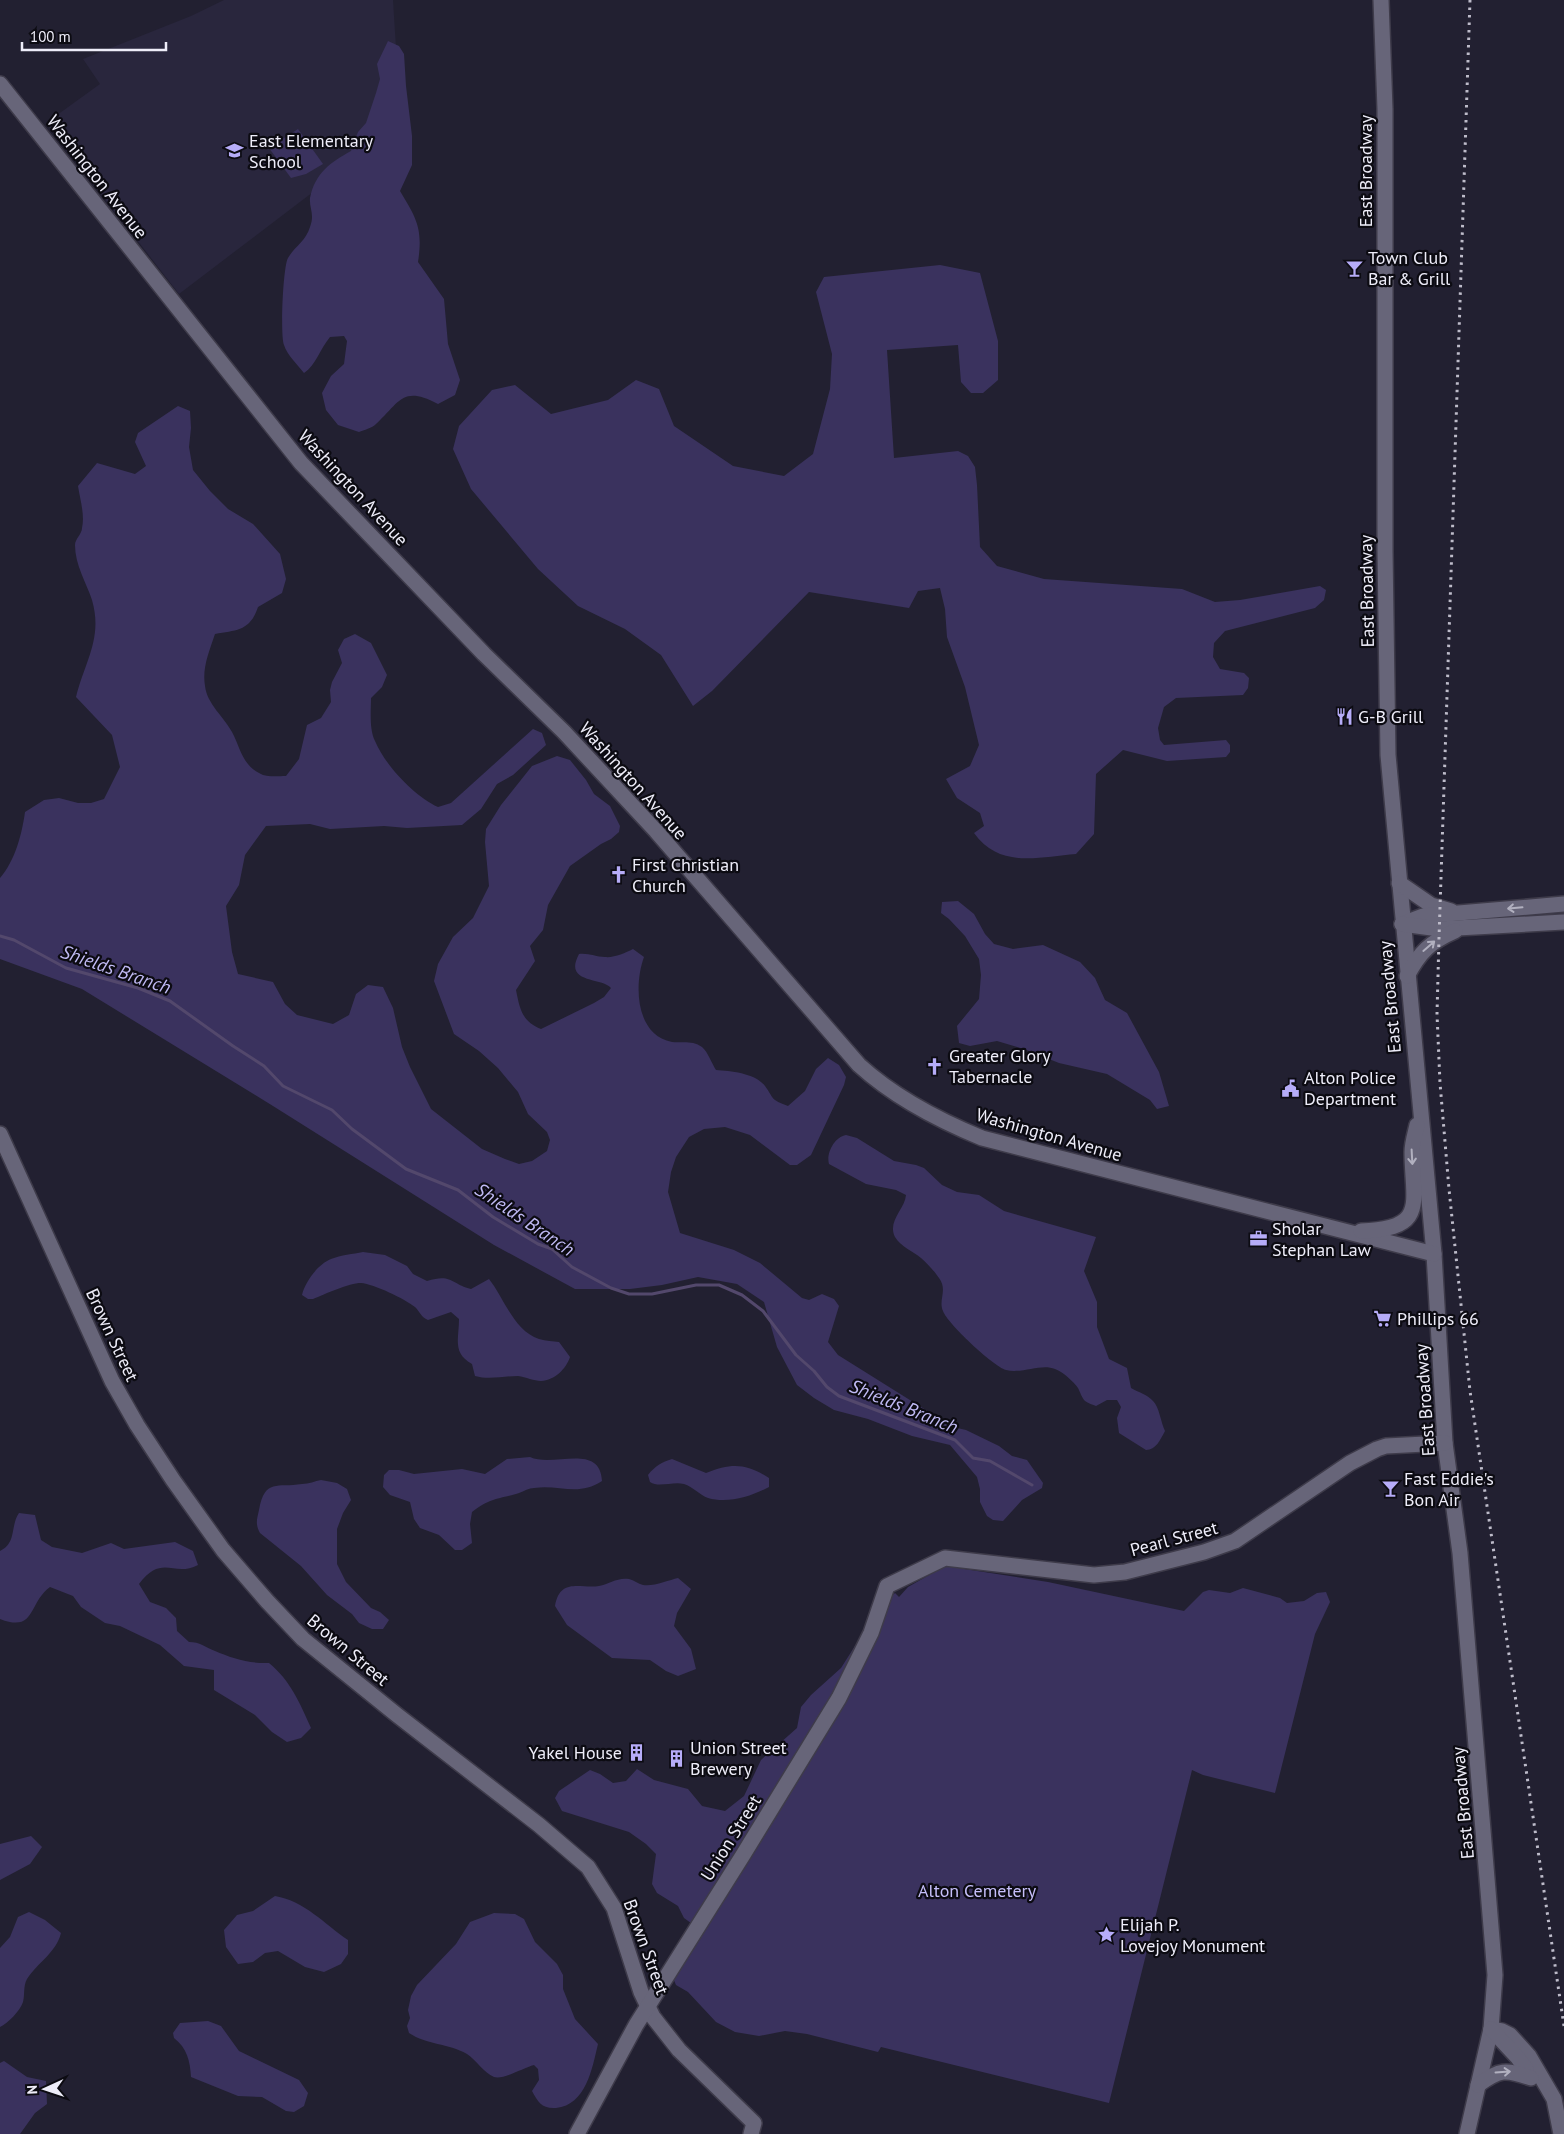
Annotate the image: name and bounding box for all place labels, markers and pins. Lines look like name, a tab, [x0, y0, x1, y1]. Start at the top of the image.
place label: East Elementary School	[249, 129, 374, 173]
school or university icon: East Elementary School	[225, 141, 245, 161]
place label: Town Club Bar & Grill	[1368, 246, 1451, 290]
bar icon: Town Club Bar & Grill	[1344, 258, 1364, 278]
place label: G-B Grill	[1358, 705, 1424, 728]
restaurant icon: G-B Grill	[1334, 707, 1354, 727]
place label: First Christian Church	[632, 853, 739, 897]
church icon: First Christian Church	[608, 865, 628, 885]
place label: Greater Glory Tabernacle	[949, 1044, 1051, 1088]
church icon: Greater Glory Tabernacle	[925, 1056, 945, 1076]
place label: Alton Police Department	[1304, 1066, 1396, 1110]
public building icon: Alton Police Department	[1280, 1078, 1300, 1098]
place label: Sholar Stephan Law	[1272, 1217, 1372, 1261]
office icon: Sholar Stephan Law	[1248, 1229, 1268, 1249]
place label: Phillips 66	[1397, 1307, 1479, 1330]
supermarket icon: Phillips 66	[1373, 1309, 1393, 1329]
place label: Fast Eddie's Bon Air	[1404, 1467, 1494, 1511]
bar icon: Fast Eddie's Bon Air	[1380, 1479, 1400, 1499]
place label: Union Street Brewery	[690, 1736, 787, 1780]
place label: Yakel House	[529, 1741, 622, 1764]
building icon: Yakel House	[626, 1743, 646, 1763]
building icon: Union Street Brewery	[666, 1748, 686, 1768]
place label: Elijah P. Lovejoy Monument	[1120, 1913, 1265, 1957]
place icon: Elijah P. Lovejoy Monument	[1096, 1925, 1116, 1945]

